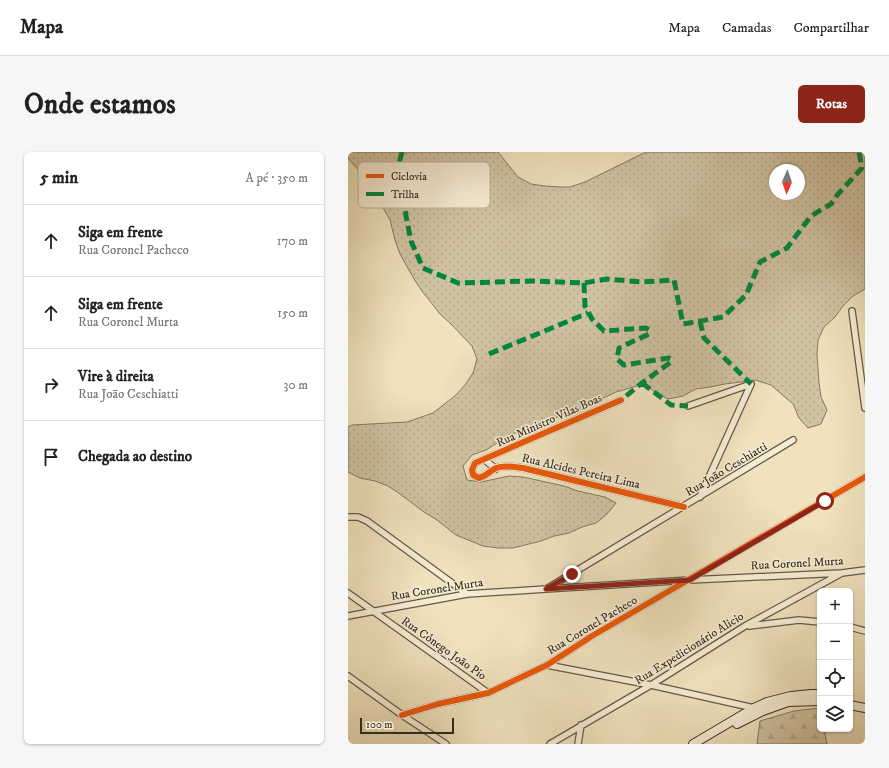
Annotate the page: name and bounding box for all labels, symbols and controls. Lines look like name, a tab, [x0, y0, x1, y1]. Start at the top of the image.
text: Mapa	[20, 16, 63, 39]
text: Mapa	[668, 19, 700, 37]
text: Camadas	[722, 19, 771, 37]
text: Compartilhar	[793, 19, 869, 37]
button: Rotas	[798, 85, 865, 123]
text: Onde estamos	[24, 87, 176, 122]
legend	[358, 162, 490, 208]
north arrow	[769, 164, 805, 200]
text: 5 min	[40, 167, 78, 189]
text: A pé · 350 m	[245, 170, 308, 186]
text: Ciclovia	[391, 170, 427, 184]
text: Trilha	[391, 188, 419, 202]
text: Siga em frente	[78, 223, 163, 242]
icon: ahead	[40, 230, 62, 252]
text: 170 m	[277, 233, 308, 249]
text: Rua Coronel Pacheco	[78, 242, 189, 258]
text: Siga em frente	[78, 295, 163, 314]
icon: ahead	[40, 302, 62, 324]
text: 150 m	[277, 305, 308, 321]
text: Rua Coronel Murta	[78, 314, 179, 330]
text: Vire à direita	[78, 367, 154, 386]
icon: right	[40, 374, 62, 396]
text: 30 m	[284, 377, 308, 393]
text: Rua João Ceschiatti	[78, 386, 178, 402]
street label: Rua Ministro Vilas Boas	[494, 390, 604, 450]
street label: Rua João Ceschiatti	[683, 439, 770, 500]
icon: arrive	[40, 446, 62, 468]
text: Chegada ao destino	[78, 447, 192, 466]
street label: Rua Alcides Pereira Lima	[520, 451, 642, 493]
route start	[816, 492, 834, 510]
street label: Rua Coronel Murta	[750, 554, 845, 573]
route end	[563, 565, 581, 583]
street label: Rua Coronel Murta	[390, 575, 485, 604]
map controls	[817, 588, 853, 732]
button: +	[817, 588, 853, 624]
street label: Rua Coronel Pacheco	[545, 593, 640, 658]
street label: Rua Expedicionário Alicio	[632, 609, 747, 688]
street label: Rua Cônego João Pio	[398, 613, 489, 683]
button: −	[817, 624, 853, 660]
button: locate	[817, 660, 853, 696]
button: layers	[817, 696, 853, 732]
scale bar	[360, 716, 454, 735]
text: 100 m	[366, 718, 392, 732]

